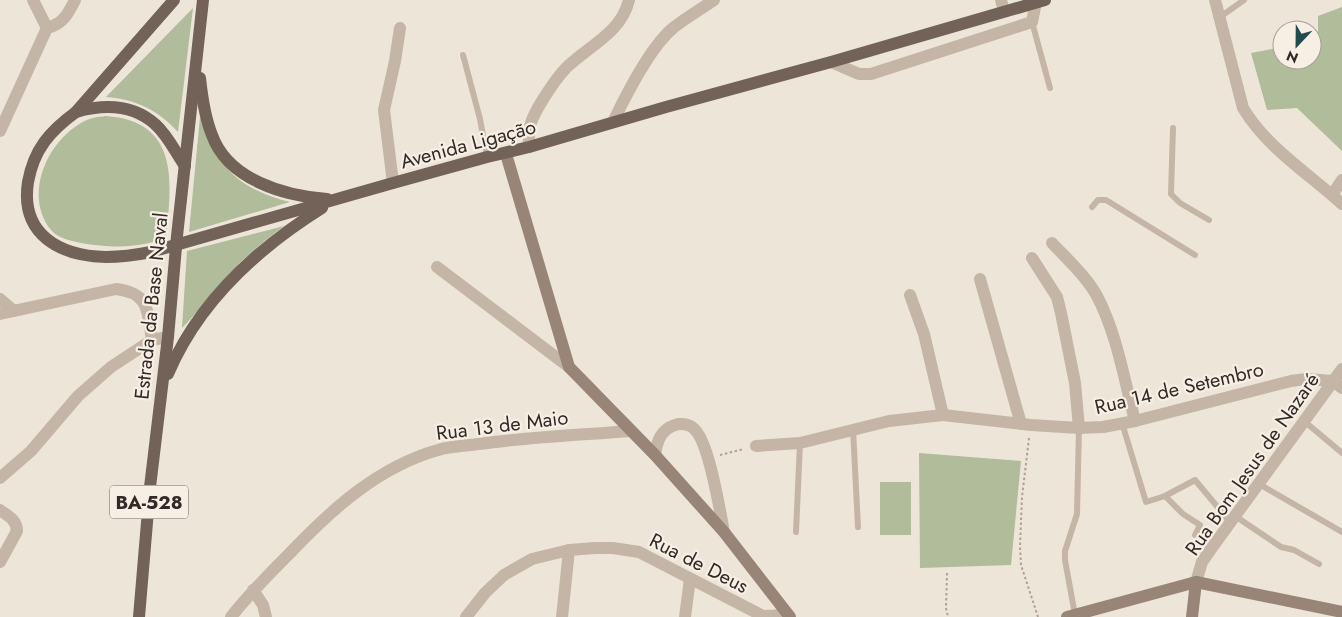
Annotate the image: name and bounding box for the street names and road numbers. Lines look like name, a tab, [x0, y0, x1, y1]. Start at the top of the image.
street label: Avenida Ligação	[397, 112, 539, 176]
street label: Estrada da Base Naval	[127, 211, 176, 401]
street label: Rua 14 de Setembro	[1092, 355, 1266, 422]
street label: Rua Bom Jesus de Nazaré	[1178, 367, 1327, 562]
street label: Rua 13 de Maio	[434, 403, 570, 448]
road number: BA-528	[110, 486, 188, 518]
street label: Rua de Deus	[644, 526, 753, 601]

